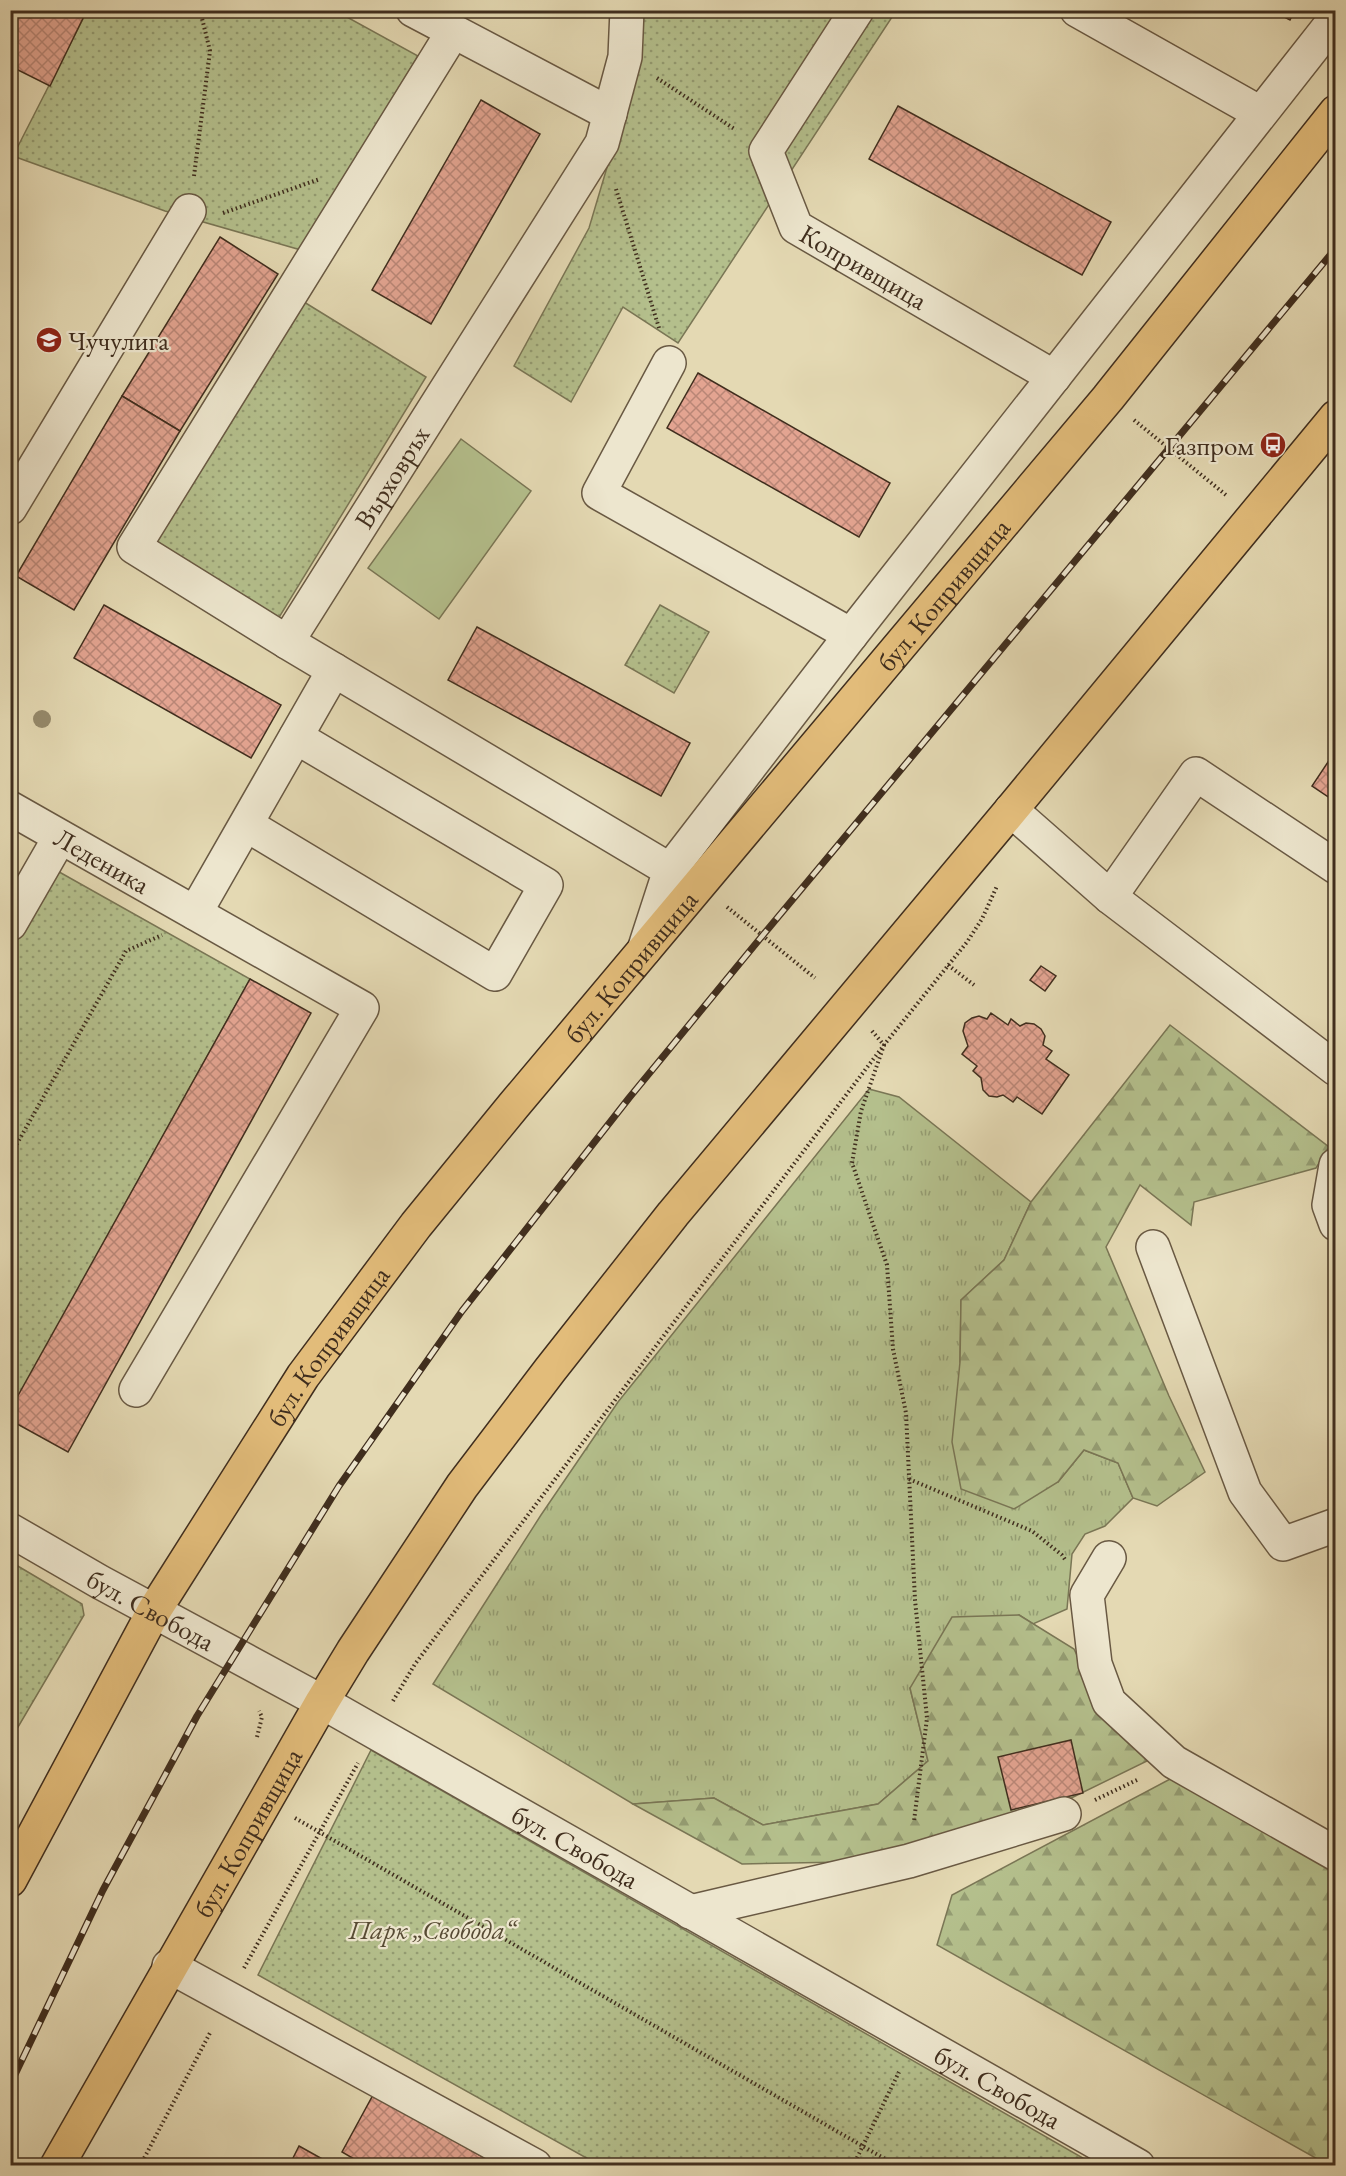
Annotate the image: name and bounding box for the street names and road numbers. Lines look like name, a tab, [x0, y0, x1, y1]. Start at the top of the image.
street label: Копривщица	[794, 216, 934, 317]
street label: Върховръх	[346, 419, 437, 535]
street label: бул. Копривщица	[869, 510, 1018, 678]
street label: Леденика	[48, 819, 156, 901]
street label: бул. Копривщица	[556, 882, 705, 1050]
street label: бул. Копривщица	[258, 1259, 397, 1433]
street label: бул. Свобода	[81, 1561, 221, 1659]
street label: бул. Копривщица	[185, 1741, 310, 1924]
street label: бул. Свобода	[506, 1796, 645, 1896]
street label: бул. Свобода	[928, 2036, 1068, 2136]

